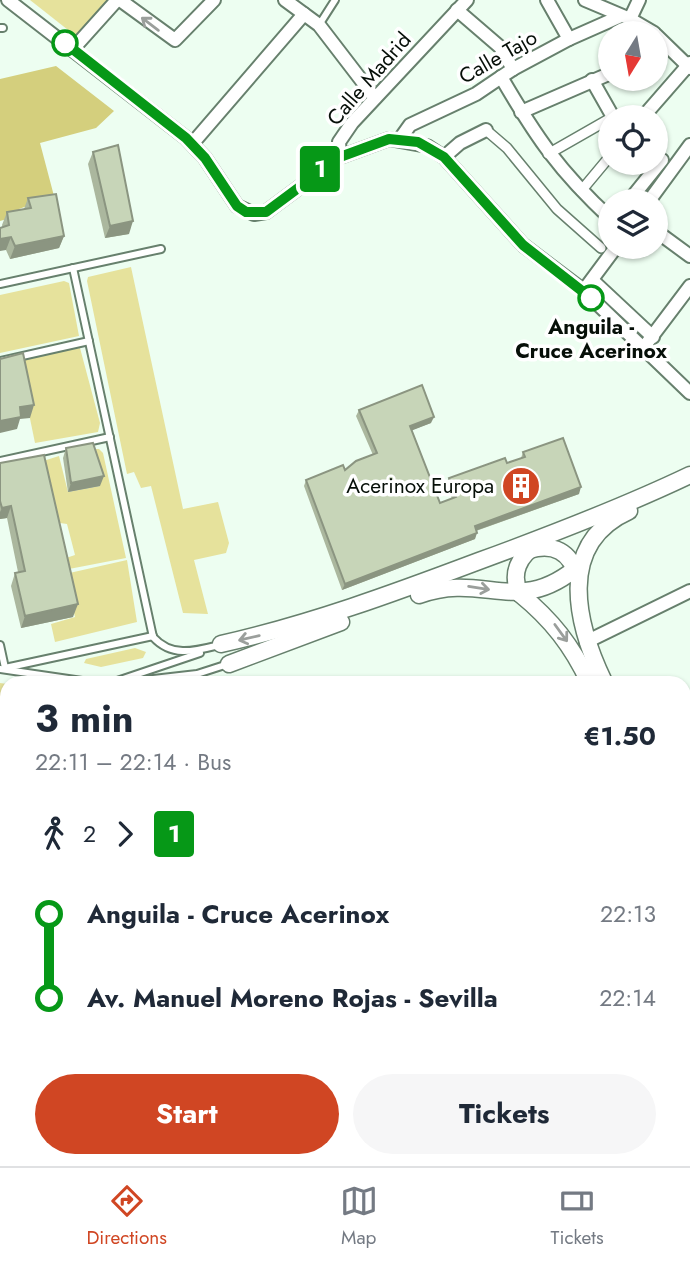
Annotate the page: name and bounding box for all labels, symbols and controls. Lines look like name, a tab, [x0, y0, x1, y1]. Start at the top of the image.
one-way arrow	[141, 16, 160, 31]
north arrow	[598, 21, 668, 91]
map controls	[598, 21, 668, 259]
street label: Calle Tajo	[453, 23, 543, 91]
street label: Calle Madrid	[320, 26, 418, 132]
unlabelled marker	[52, 30, 78, 56]
button: locate	[598, 105, 668, 175]
line badge: 1	[297, 146, 343, 192]
text: 1	[314, 151, 326, 186]
button: layers	[598, 189, 668, 259]
marker: Anguila - Cruce Acerinox	[578, 285, 604, 311]
place label: Anguila - Cruce Acerinox	[515, 312, 668, 366]
building icon: Acerinox Europa	[500, 465, 542, 507]
place label: Acerinox Europa	[346, 471, 494, 501]
one-way arrow	[467, 582, 490, 595]
one-way arrow	[554, 623, 568, 642]
one-way arrow	[238, 632, 261, 645]
text: 3 min	[35, 691, 134, 746]
text: €1.50	[583, 717, 656, 755]
text: 22:11 – 22:14 · Bus	[35, 745, 231, 779]
icon: walk	[35, 815, 73, 853]
icon: forward	[106, 815, 144, 853]
text: 1	[168, 816, 180, 851]
text: 2	[83, 817, 96, 851]
text: Anguila - Cruce Acerinox	[87, 895, 389, 933]
text: 22:13	[600, 897, 656, 931]
text: Av. Manuel Moreno Rojas - Sevilla	[87, 979, 498, 1017]
text: 22:14	[599, 981, 656, 1015]
button: Start	[35, 1074, 339, 1154]
button: Tickets	[353, 1074, 656, 1154]
tab: Directions	[86, 1182, 167, 1251]
tab: Map	[340, 1182, 378, 1251]
tab: Tickets	[551, 1182, 604, 1251]

